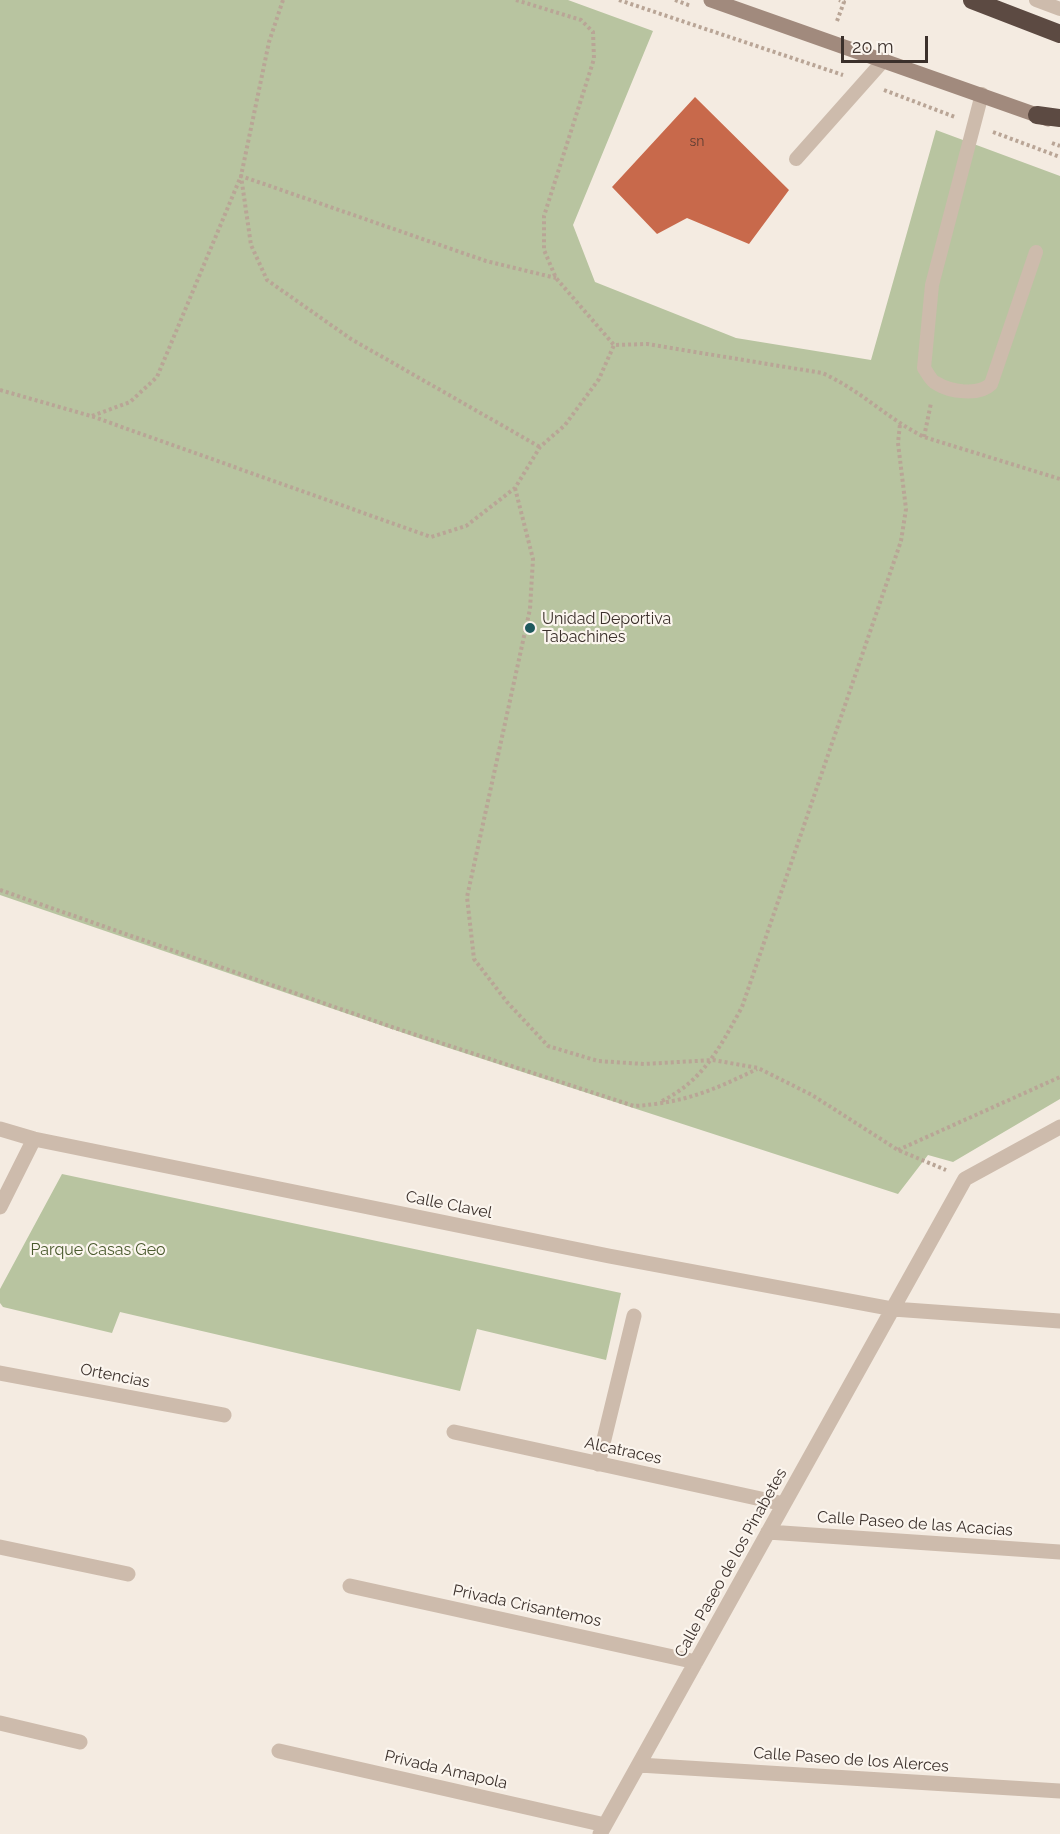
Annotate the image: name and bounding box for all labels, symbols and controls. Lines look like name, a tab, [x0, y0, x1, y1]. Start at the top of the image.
scale bar	[844, 24, 931, 62]
text: 20 m	[852, 36, 894, 57]
house number: sn	[690, 134, 704, 150]
place label: Unidad Deportiva Tabachines	[542, 609, 671, 647]
marker: Unidad Deportiva Tabachines	[523, 621, 537, 635]
street label: Calle Clavel	[404, 1187, 494, 1223]
park label: Parque Casas Geo	[30, 1240, 166, 1260]
street label: Ortencias	[79, 1360, 151, 1392]
street label: Alcatraces	[583, 1433, 663, 1469]
street label: Calle Paseo de los Pinabetes	[671, 1465, 791, 1661]
street label: Calle Paseo de las Acacias	[816, 1508, 1014, 1540]
street label: Privada Crisantemos	[451, 1581, 603, 1631]
street label: Calle Paseo de los Alerces	[753, 1744, 949, 1776]
street label: Privada Amapola	[383, 1747, 509, 1793]

